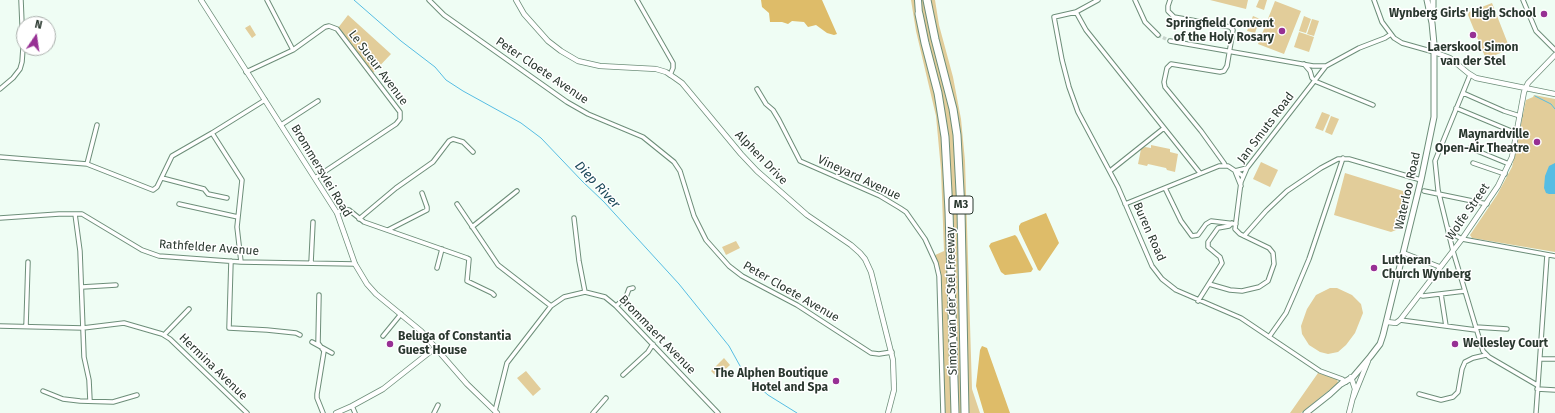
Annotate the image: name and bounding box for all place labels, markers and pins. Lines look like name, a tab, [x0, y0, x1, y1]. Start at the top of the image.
place label: Wynberg Girls' High School	[1389, 7, 1536, 21]
marker: Wynberg Girls' High School	[1539, 9, 1549, 19]
place label: Springfield Convent of the Holy Rosary	[1166, 17, 1274, 45]
marker: Springfield Convent of the Holy Rosary	[1277, 26, 1287, 36]
marker: Laerskool Simon van der Stel	[1468, 30, 1478, 40]
place label: Laerskool Simon van der Stel	[1428, 41, 1518, 69]
place label: Maynardville Open-Air Theatre	[1435, 128, 1529, 156]
marker: Maynardville Open-Air Theatre	[1532, 137, 1542, 147]
place label: Lutheran Church Wynberg	[1382, 254, 1471, 282]
marker: Lutheran Church Wynberg	[1369, 263, 1379, 273]
place label: Beluga of Constantia Guest House	[398, 330, 511, 358]
place label: Wellesley Court	[1463, 337, 1548, 351]
marker: Beluga of Constantia Guest House	[385, 339, 395, 349]
marker: Wellesley Court	[1450, 339, 1460, 349]
place label: The Alphen Boutique Hotel and Spa	[714, 367, 828, 395]
marker: The Alphen Boutique Hotel and Spa	[831, 376, 841, 386]

